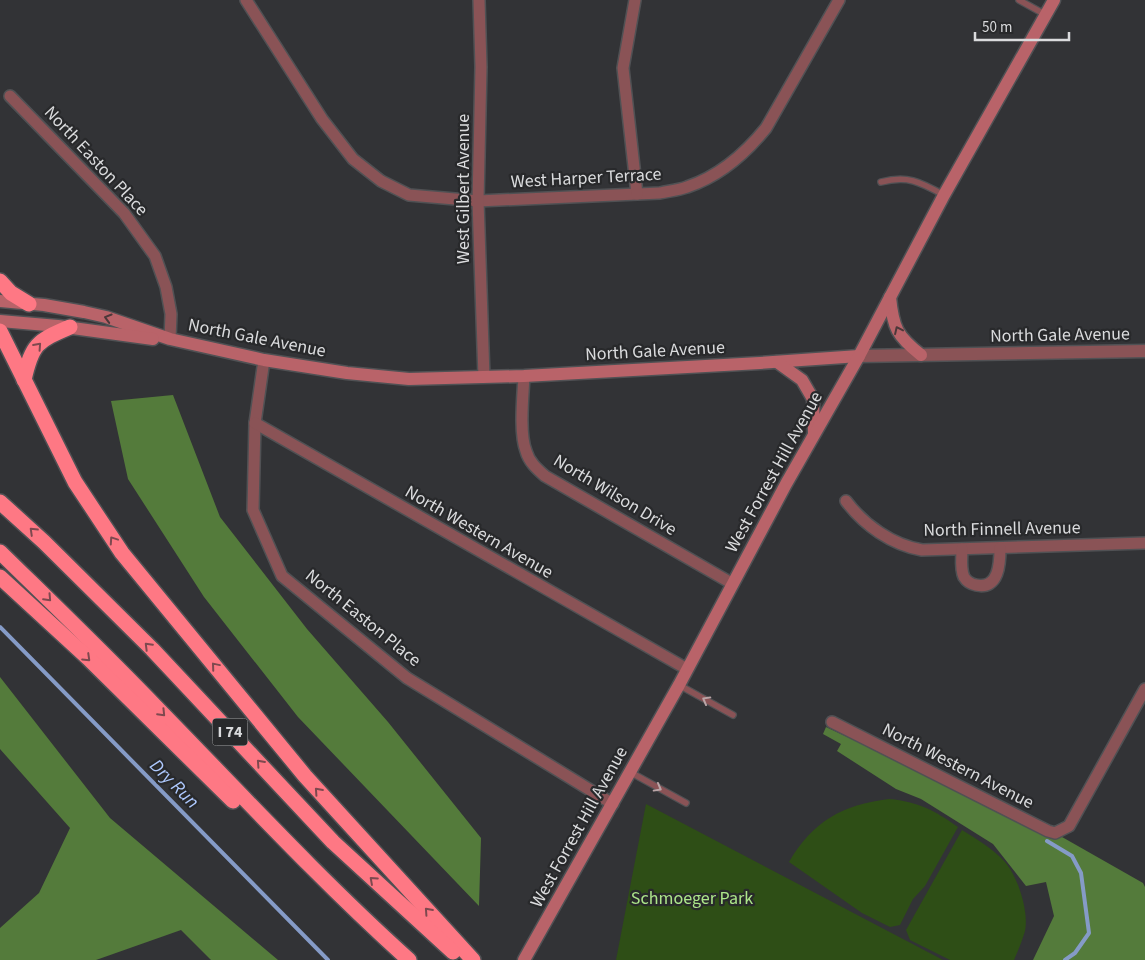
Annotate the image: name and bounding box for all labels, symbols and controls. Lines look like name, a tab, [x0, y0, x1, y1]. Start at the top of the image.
scale bar	[975, 10, 1069, 42]
text: 50 m	[982, 17, 1012, 38]
street label: North Easton Place	[38, 100, 154, 222]
street label: West Gilbert Avenue	[451, 114, 476, 264]
street label: West Harper Terrace	[510, 162, 662, 194]
street label: North Gale Avenue	[186, 312, 328, 364]
one-way arrow	[104, 314, 112, 324]
street label: North Gale Avenue	[990, 321, 1130, 349]
one-way arrow	[894, 326, 904, 335]
street label: North Gale Avenue	[584, 335, 726, 367]
one-way arrow	[32, 342, 41, 351]
street label: West Forrest Hill Avenue	[719, 387, 829, 557]
street label: North Wilson Drive	[549, 448, 682, 542]
street label: North Western Avenue	[400, 479, 558, 585]
street label: North Finnell Avenue	[923, 515, 1081, 543]
one-way arrow	[30, 528, 39, 537]
one-way arrow	[109, 536, 119, 545]
street label: North Easton Place	[300, 563, 426, 673]
one-way arrow	[42, 592, 51, 601]
one-way arrow	[145, 642, 154, 651]
one-way arrow	[82, 652, 91, 661]
one-way arrow	[212, 663, 220, 672]
one-way arrow	[702, 696, 711, 706]
one-way arrow	[156, 707, 165, 716]
street label: North Western Avenue	[878, 717, 1038, 815]
road number: I 74	[212, 719, 248, 746]
street label: West Forrest Hill Avenue	[524, 742, 634, 912]
water label: Dry Run	[143, 753, 205, 815]
one-way arrow	[257, 760, 266, 769]
one-way arrow	[653, 782, 662, 792]
one-way arrow	[315, 788, 324, 797]
one-way arrow	[370, 877, 379, 886]
park label: Schmoeger Park	[631, 886, 753, 911]
one-way arrow	[424, 908, 433, 917]

